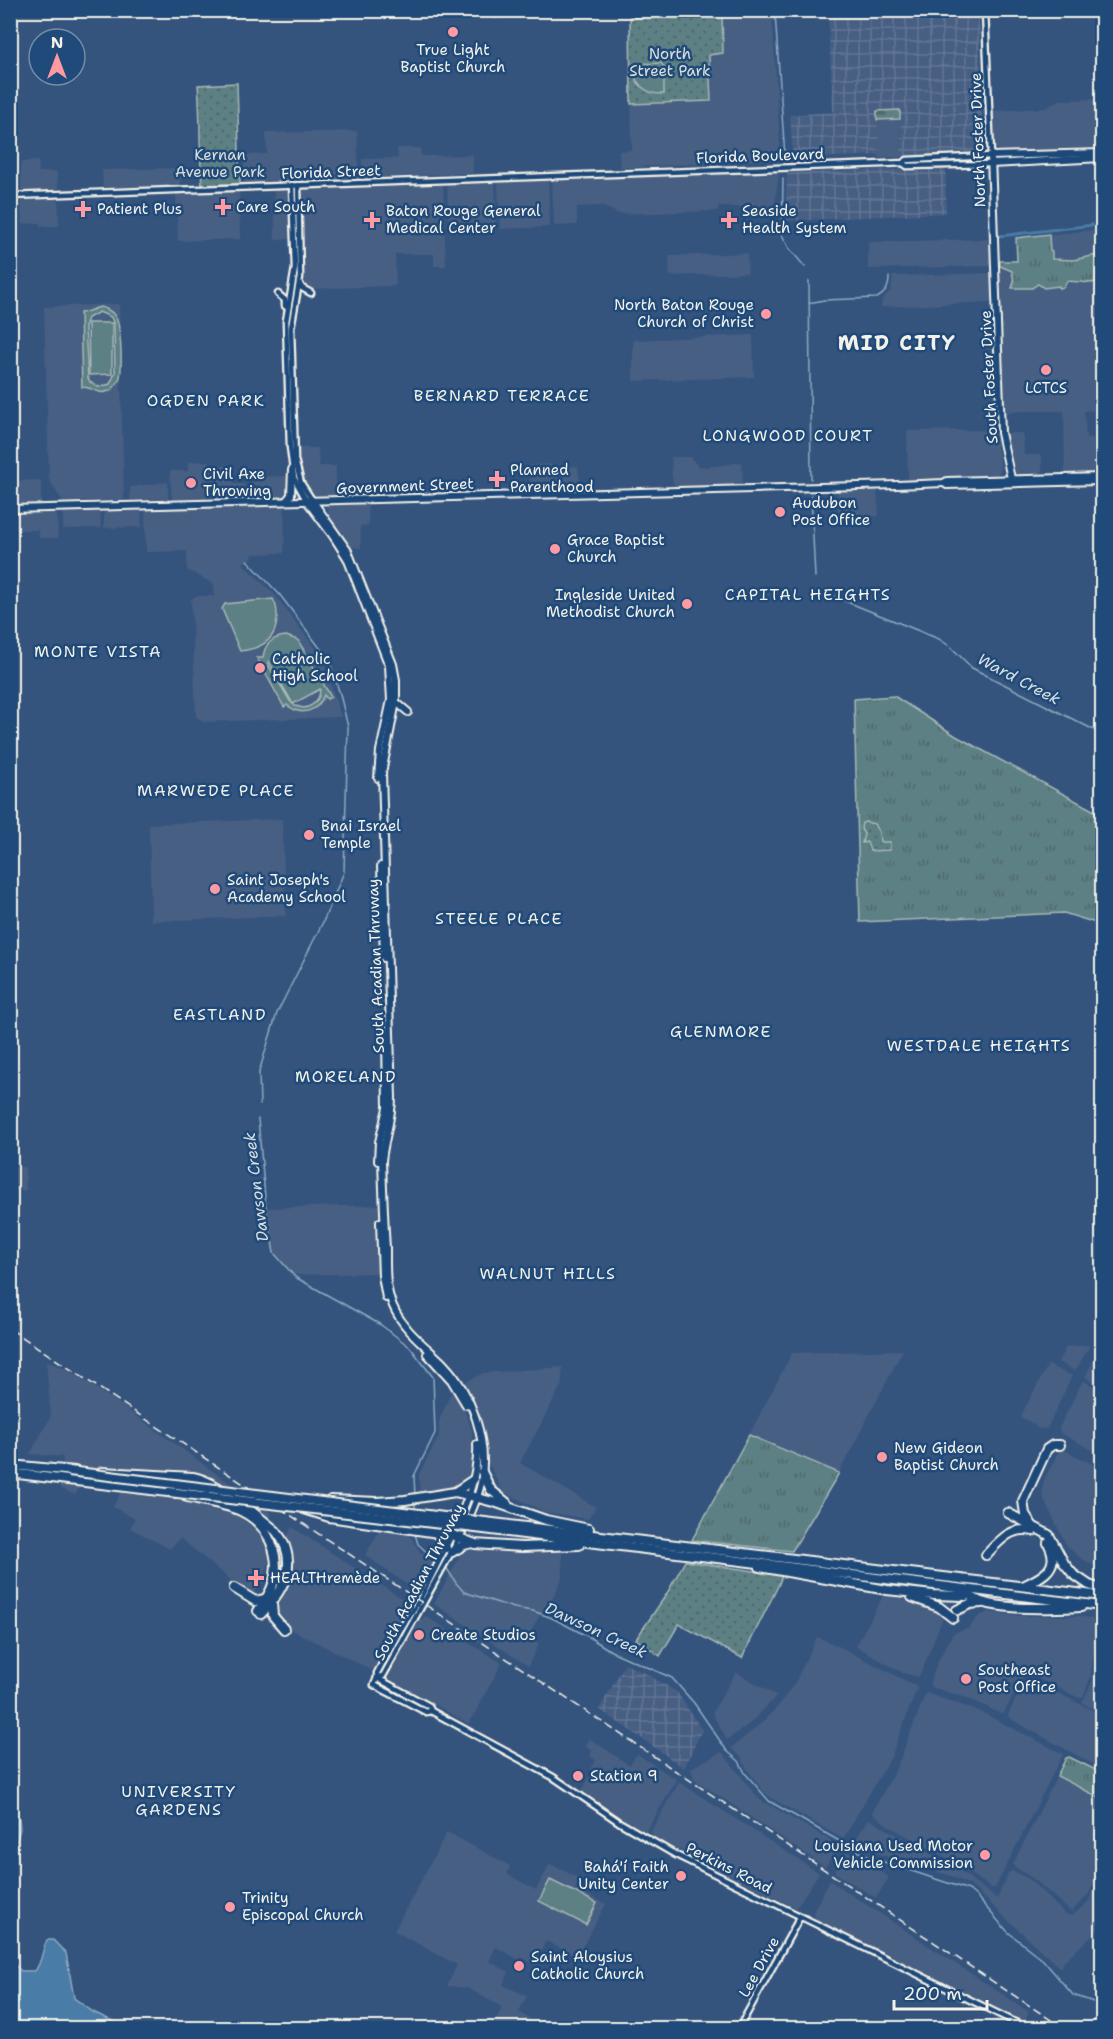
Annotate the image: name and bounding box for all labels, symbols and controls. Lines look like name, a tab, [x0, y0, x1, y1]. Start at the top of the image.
marker: True Light Baptist Church	[446, 25, 460, 39]
north arrow	[27, 27, 87, 87]
text: N	[51, 32, 63, 53]
place label: True Light Baptist Church	[401, 40, 506, 77]
park label: North Street Park	[629, 44, 711, 81]
street label: North Foster Drive	[966, 72, 990, 208]
street label: Florida Boulevard	[696, 144, 825, 168]
park label: Kernan Avenue Park	[175, 145, 265, 182]
street label: Florida Street	[281, 160, 381, 184]
place label: Care South	[236, 197, 315, 217]
marker: Care South	[214, 198, 232, 216]
place label: Patient Plus	[97, 199, 182, 219]
marker: Patient Plus	[74, 200, 92, 218]
place label: Baton Rouge General Medical Center	[386, 201, 541, 238]
place label: Seaside Health System	[742, 201, 847, 238]
marker: Baton Rouge General Medical Center	[363, 211, 381, 229]
marker: Seaside Health System	[720, 211, 738, 229]
place label: North Baton Rouge Church of Christ	[614, 295, 754, 332]
marker: North Baton Rouge Church of Christ	[759, 307, 773, 321]
street label: South Foster Drive	[976, 310, 1002, 444]
district label: MID CITY	[838, 329, 956, 357]
marker: LCTCS	[1039, 363, 1053, 377]
place label: LCTCS	[1025, 378, 1067, 398]
district label: BERNARD TERRACE	[414, 385, 590, 406]
district label: OGDEN PARK	[147, 390, 265, 411]
district label: LONGWOOD COURT	[702, 425, 874, 446]
place label: Planned Parenthood	[510, 460, 594, 497]
place label: Civil Axe Throwing	[203, 464, 271, 501]
marker: Planned Parenthood	[488, 470, 506, 488]
street label: Government Street	[336, 474, 474, 498]
marker: Civil Axe Throwing	[184, 476, 198, 490]
place label: Audubon Post Office	[792, 493, 870, 530]
marker: Audubon Post Office	[773, 505, 787, 519]
place label: Grace Baptist Church	[567, 530, 665, 567]
marker: Grace Baptist Church	[548, 542, 562, 556]
district label: CAPITAL HEIGHTS	[725, 584, 891, 605]
place label: Ingleside United Methodist Church	[546, 585, 675, 622]
marker: Ingleside United Methodist Church	[680, 597, 694, 611]
district label: MONTE VISTA	[34, 641, 162, 662]
water label: Ward Creek	[974, 648, 1064, 710]
place label: Catholic High School	[272, 649, 358, 686]
marker: Catholic High School	[253, 661, 267, 675]
district label: MARWEDE PLACE	[137, 780, 295, 801]
place label: Bnai Israel Temple	[321, 816, 401, 853]
marker: Bnai Israel Temple	[302, 828, 316, 842]
place label: Saint Joseph's Academy School	[227, 870, 346, 907]
street label: South Acadian Thruway	[363, 878, 389, 1054]
marker: Saint Joseph's Academy School	[208, 882, 222, 896]
district label: STEELE PLACE	[435, 908, 563, 929]
district label: EASTLAND	[173, 1004, 267, 1025]
district label: GLENMORE	[670, 1021, 772, 1042]
district label: WESTDALE HEIGHTS	[887, 1035, 1071, 1056]
district label: MORELAND	[295, 1066, 397, 1087]
water label: Dawson Creek	[239, 1131, 273, 1243]
district label: WALNUT HILLS	[480, 1263, 616, 1284]
place label: New Gideon Baptist Church	[894, 1438, 999, 1475]
marker: New Gideon Baptist Church	[875, 1450, 889, 1464]
street label: South Acadian Thruway	[369, 1500, 469, 1664]
place label: HEALTHremède	[270, 1568, 380, 1588]
marker: HEALTHremède	[247, 1569, 265, 1587]
water label: Dawson Creek	[542, 1597, 650, 1663]
place label: Create Studios	[431, 1625, 536, 1645]
marker: Create Studios	[412, 1628, 426, 1642]
place label: Southeast Post Office	[978, 1660, 1056, 1697]
marker: Southeast Post Office	[959, 1672, 973, 1686]
place label: Station 9	[590, 1766, 658, 1786]
marker: Station 9	[571, 1769, 585, 1783]
district label: UNIVERSITY GARDENS	[121, 1781, 237, 1820]
place label: Louisiana Used Motor Vehicle Commission	[814, 1836, 973, 1873]
street label: Perkins Road	[682, 1838, 776, 1899]
marker: Louisiana Used Motor Vehicle Commission	[978, 1848, 992, 1862]
place label: Bahá'í Faith Unity Center	[578, 1857, 669, 1894]
marker: Bahá'í Faith Unity Center	[674, 1869, 688, 1883]
place label: Trinity Episcopal Church	[242, 1888, 364, 1925]
marker: Trinity Episcopal Church	[223, 1900, 237, 1914]
street label: Lee Drive	[734, 1933, 784, 2001]
place label: Saint Aloysius Catholic Church	[531, 1947, 644, 1984]
marker: Saint Aloysius Catholic Church	[512, 1959, 526, 1973]
scale bar	[894, 1973, 987, 2011]
text: 200 m	[903, 1982, 962, 2006]

